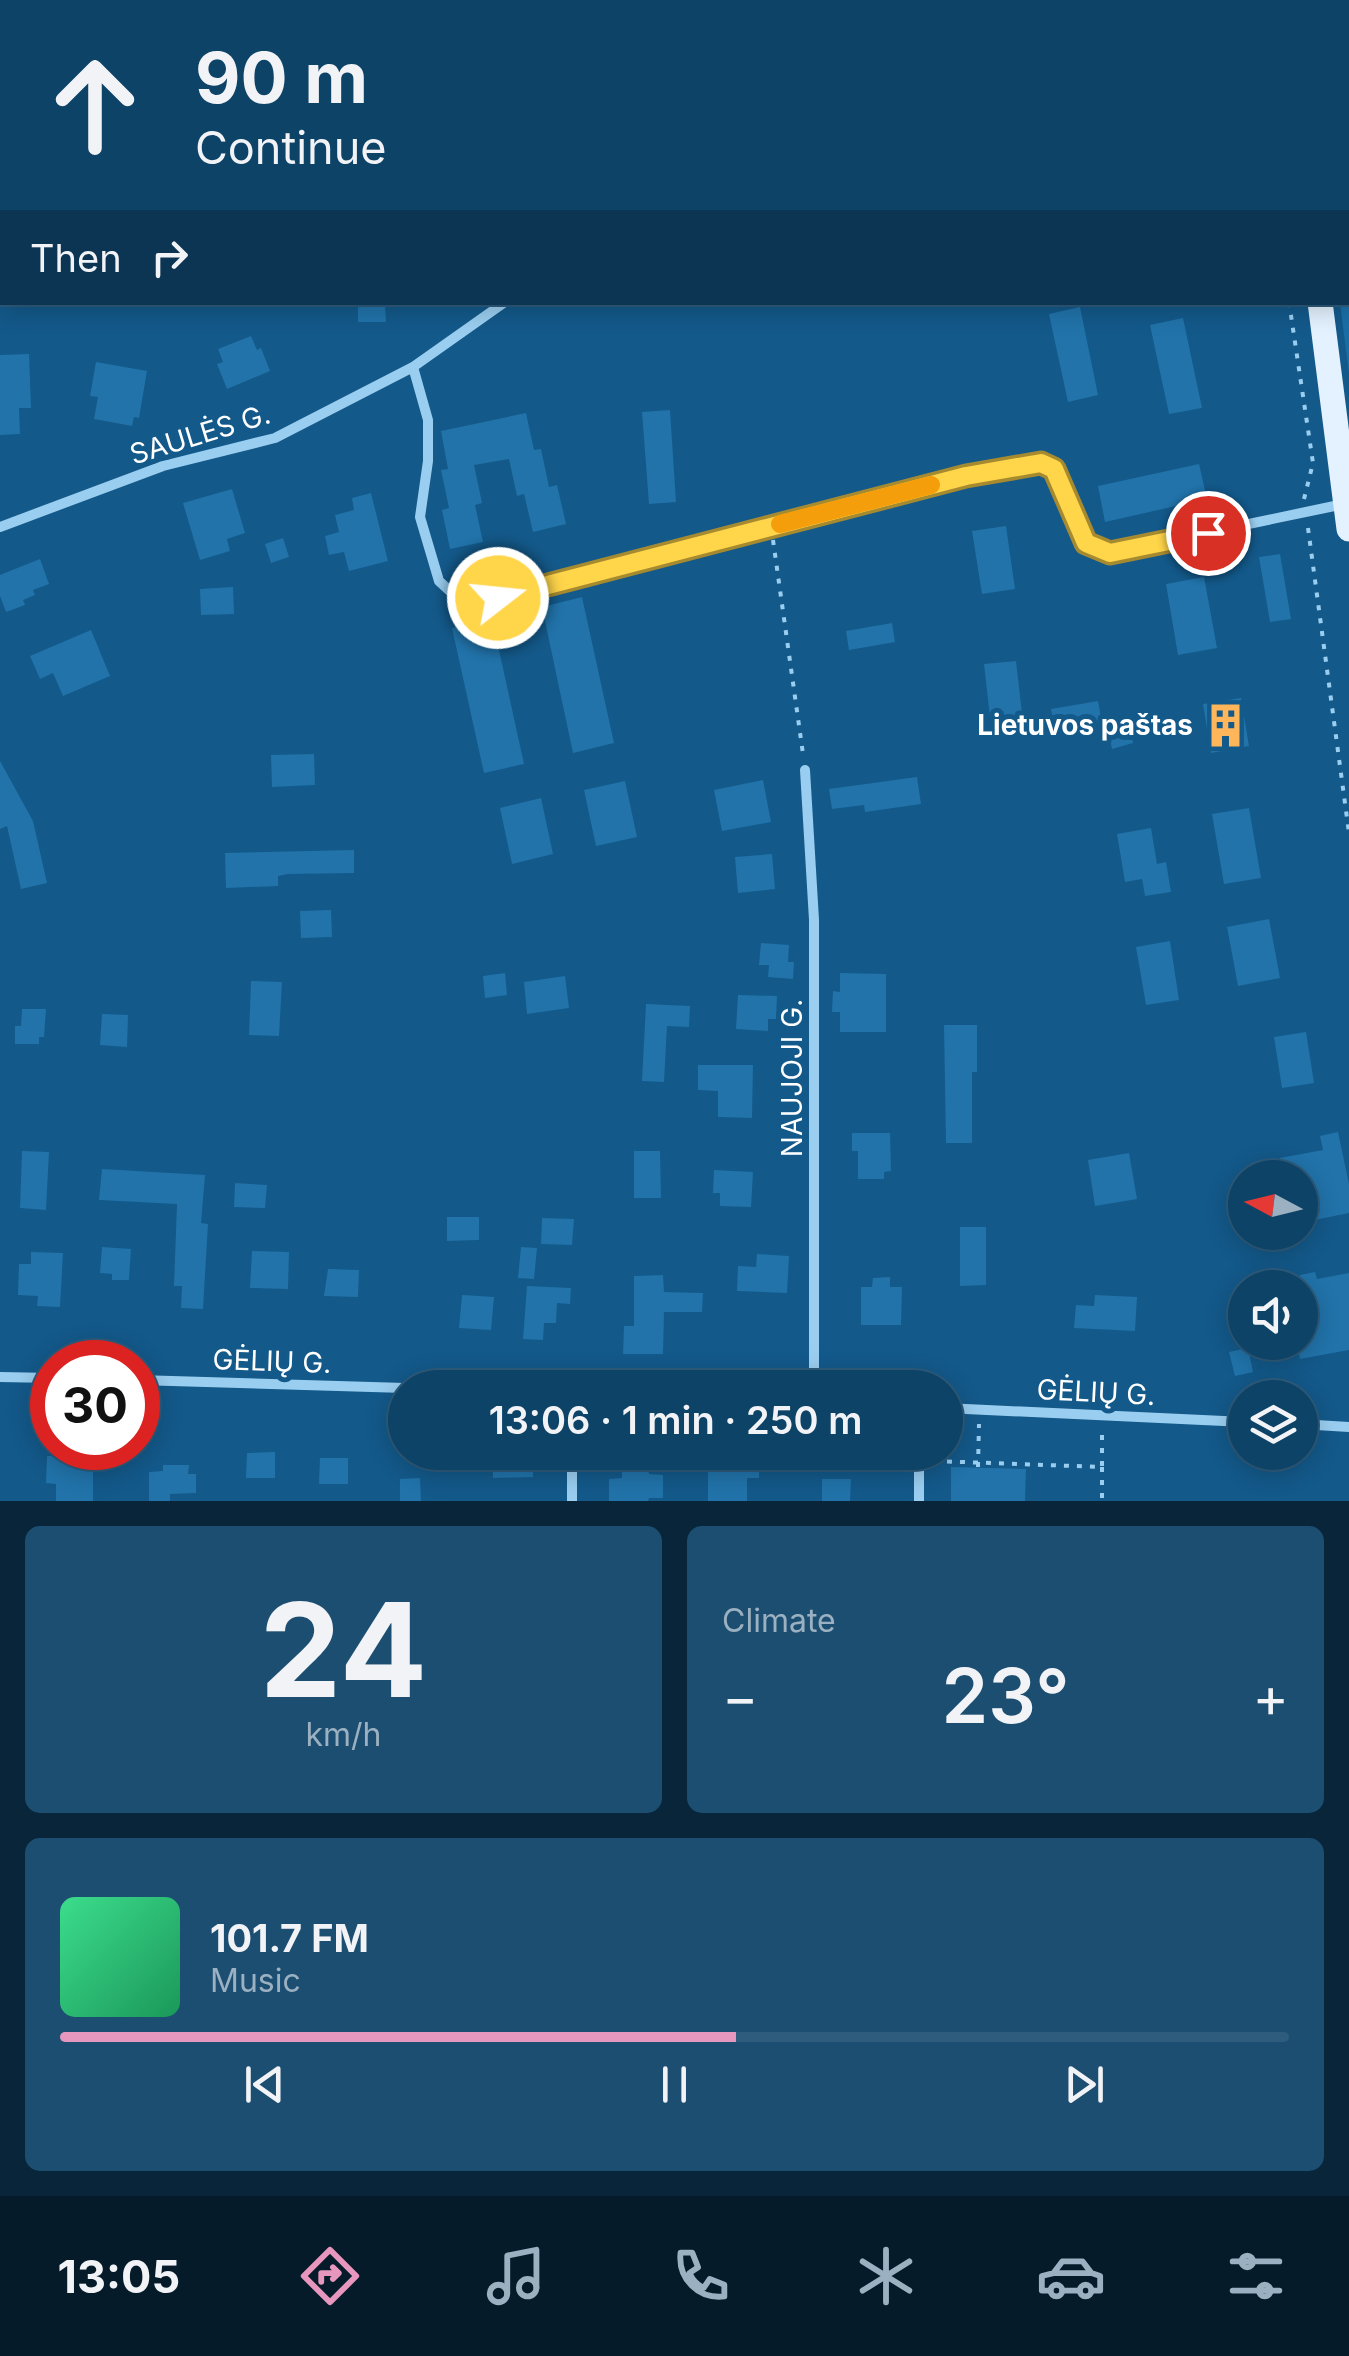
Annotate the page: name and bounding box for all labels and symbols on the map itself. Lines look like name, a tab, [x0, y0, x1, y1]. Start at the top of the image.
street label: SAULĖS G.	[126, 397, 274, 471]
pin	[1166, 491, 1251, 576]
position arrow	[446, 546, 550, 650]
building icon: Lietuvos paštas	[1202, 701, 1250, 749]
place label: Lietuvos paštas	[977, 708, 1193, 742]
street label: NAUJOJI G.	[775, 999, 809, 1157]
north arrow	[1228, 1160, 1318, 1250]
speed limit sign: 30	[30, 1340, 160, 1470]
street label: GĖLIŲ G.	[212, 1342, 332, 1380]
street label: GĖLIŲ G.	[1036, 1372, 1156, 1412]

